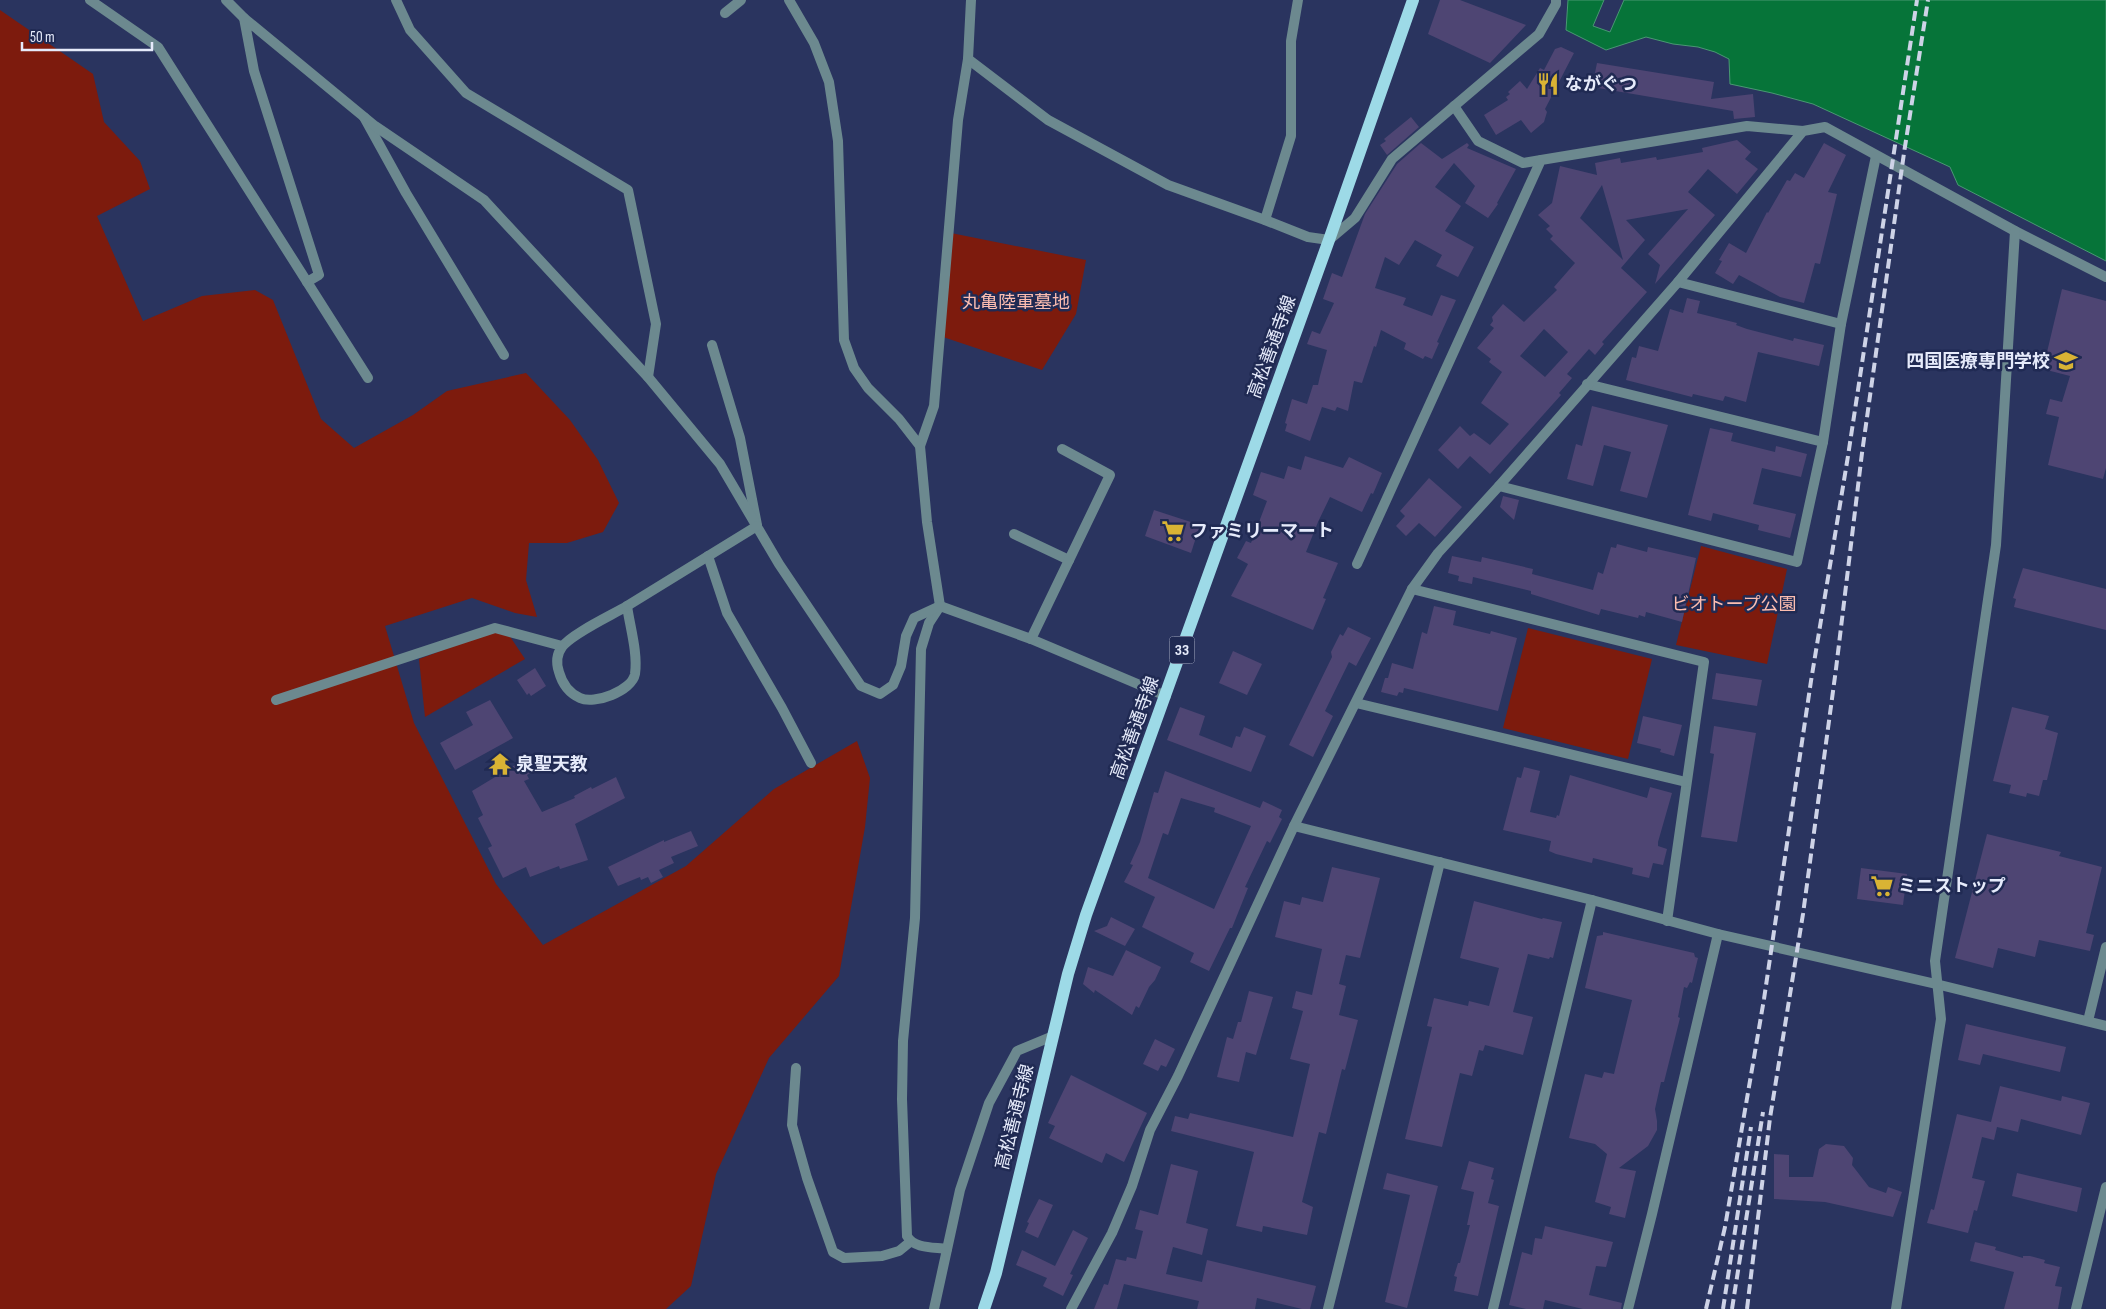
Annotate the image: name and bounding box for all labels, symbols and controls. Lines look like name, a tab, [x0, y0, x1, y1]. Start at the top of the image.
scale bar	[22, 20, 152, 52]
text: 50 m	[30, 28, 55, 47]
restaurant icon: ながぐつ	[1535, 71, 1561, 97]
place label: ながぐつ	[1565, 74, 1637, 95]
park label: 丸亀陸軍墓地	[962, 292, 1070, 313]
street label: 高松善通寺線	[1244, 293, 1300, 401]
school or university icon: 四国医療専門学校	[2053, 348, 2079, 374]
place label: 四国医療専門学校	[1906, 351, 2050, 372]
supermarket icon: ファミリーマート	[1160, 518, 1186, 544]
place label: ファミリーマート	[1190, 521, 1334, 542]
park label: ビオトープ公園	[1672, 594, 1796, 615]
road number: 33	[1170, 636, 1194, 664]
street label: 高松善通寺線	[1107, 674, 1163, 782]
temple icon: 泉聖天教	[487, 751, 513, 777]
place label: 泉聖天教	[516, 754, 588, 775]
supermarket icon: ミニストップ	[1869, 873, 1895, 899]
place label: ミニストップ	[1898, 876, 2006, 897]
street label: 高松善通寺線	[992, 1062, 1038, 1172]

